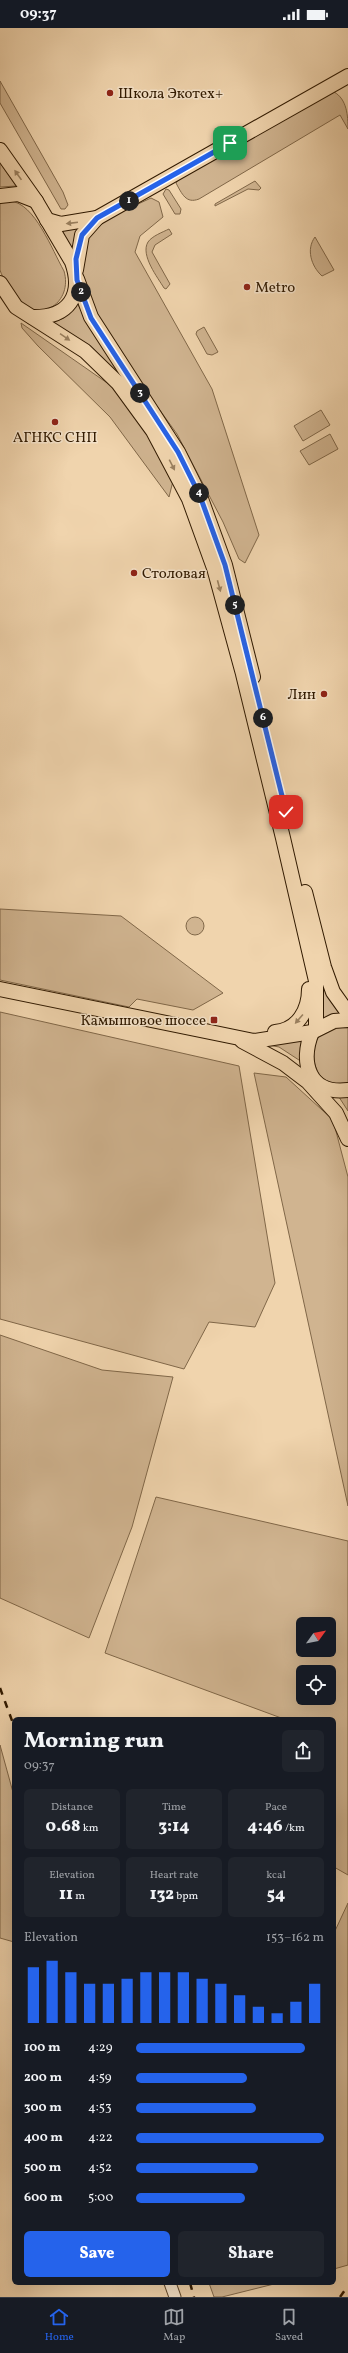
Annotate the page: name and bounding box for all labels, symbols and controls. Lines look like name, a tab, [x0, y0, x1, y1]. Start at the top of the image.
text: 09:37	[20, 4, 57, 25]
place label: Школа Экотех+	[118, 84, 223, 105]
marker: Школа Экотех+	[105, 88, 115, 98]
pin	[213, 126, 247, 160]
icon: arrive	[219, 132, 241, 154]
one-way arrow	[14, 170, 22, 180]
pin: 1	[119, 191, 139, 211]
text: 1	[127, 193, 131, 208]
one-way arrow	[66, 220, 78, 226]
place label: Metro	[255, 278, 295, 299]
pin: 2	[71, 282, 91, 302]
marker: Metro	[242, 282, 252, 292]
text: 2	[78, 284, 84, 299]
one-way arrow	[60, 333, 70, 341]
pin: 3	[130, 383, 150, 403]
text: 3	[137, 385, 143, 400]
marker: АГНКС СНП	[50, 417, 60, 427]
place label: АГНКС СНП	[13, 428, 97, 449]
one-way arrow	[169, 459, 175, 471]
pin: 4	[189, 483, 209, 503]
text: 4	[196, 485, 202, 500]
place label: Столовая	[142, 564, 206, 585]
marker: Столовая	[129, 568, 139, 578]
one-way arrow	[216, 580, 222, 592]
pin: 5	[225, 595, 245, 615]
text: 5	[232, 597, 238, 612]
place label: Лин	[288, 685, 316, 706]
marker: Лин	[319, 689, 329, 699]
pin: 6	[253, 708, 273, 728]
text: 6	[260, 710, 266, 725]
pin	[269, 795, 303, 829]
icon: check	[275, 801, 297, 823]
place label: Камышовое шоссе	[80, 1011, 206, 1032]
one-way arrow	[295, 1013, 304, 1024]
marker: Камышовое шоссе	[209, 1015, 219, 1025]
north arrow	[296, 1617, 336, 1657]
map controls	[296, 1617, 336, 1705]
button: locate	[296, 1665, 336, 1705]
text: Morning run	[24, 1726, 164, 1757]
button: share	[282, 1730, 324, 1772]
text: 09:37	[24, 1757, 55, 1775]
text: Distance	[51, 1800, 93, 1815]
text: Time	[162, 1800, 186, 1815]
text: Pace	[265, 1800, 287, 1815]
text: 0.68	[46, 1815, 80, 1838]
text: 3:14	[158, 1815, 190, 1838]
text: 4:46	[247, 1815, 283, 1838]
text: km	[80, 1821, 98, 1836]
text: /km	[283, 1821, 305, 1836]
text: Elevation	[49, 1868, 95, 1883]
text: Heart rate	[150, 1868, 198, 1883]
text: kcal	[266, 1868, 286, 1883]
text: 11	[59, 1883, 73, 1906]
text: 132	[150, 1883, 174, 1906]
text: 54	[267, 1883, 285, 1906]
text: m	[73, 1889, 85, 1904]
text: bpm	[174, 1889, 198, 1904]
text: Elevation	[24, 1929, 78, 1947]
text: 153–162 m	[266, 1929, 324, 1947]
text: 100 m	[24, 2039, 61, 2057]
text: 4:29	[88, 2039, 112, 2057]
text: 200 m	[24, 2069, 62, 2087]
text: 4:59	[88, 2069, 112, 2087]
text: 300 m	[24, 2099, 62, 2117]
text: 4:53	[88, 2099, 112, 2117]
text: 400 m	[24, 2129, 63, 2147]
text: 4:22	[88, 2129, 113, 2147]
text: 500 m	[24, 2159, 61, 2177]
text: 4:52	[88, 2159, 112, 2177]
text: 600 m	[24, 2189, 62, 2207]
text: 5:00	[88, 2189, 113, 2207]
button: Save	[24, 2231, 170, 2277]
button: Share	[178, 2231, 324, 2277]
tab: Home	[45, 2306, 74, 2345]
tab: Map	[163, 2306, 185, 2345]
tab: Saved	[275, 2306, 303, 2345]

